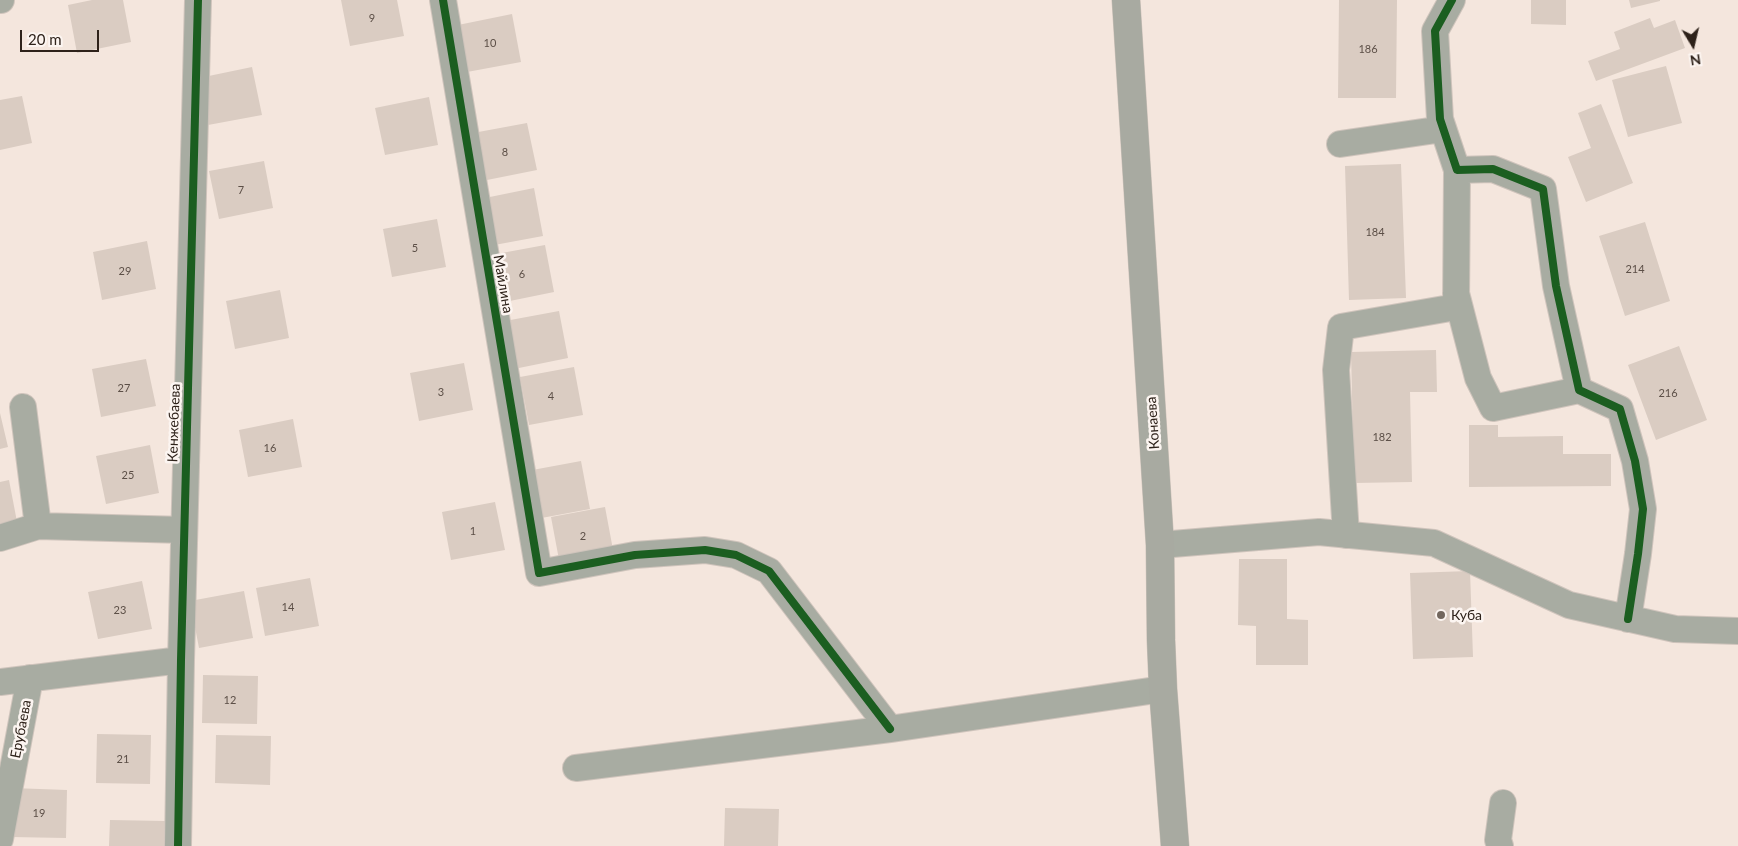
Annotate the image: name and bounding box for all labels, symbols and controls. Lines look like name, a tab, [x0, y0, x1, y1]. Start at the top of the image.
house number: 9	[369, 11, 375, 25]
scale bar	[22, 20, 101, 52]
north arrow	[1668, 20, 1718, 70]
text: 20 m	[28, 30, 62, 48]
house number: 10	[484, 36, 496, 50]
house number: 186	[1358, 42, 1378, 56]
text: N	[1689, 51, 1702, 70]
house number: 8	[502, 145, 508, 159]
house number: 7	[238, 183, 244, 197]
house number: 184	[1365, 225, 1385, 239]
house number: 5	[412, 241, 418, 255]
street label: Майлина	[490, 254, 516, 314]
house number: 214	[1625, 262, 1645, 276]
house number: 29	[119, 264, 131, 278]
house number: 6	[519, 267, 525, 281]
house number: 27	[118, 381, 130, 395]
street label: Кенжебаева	[164, 383, 184, 463]
house number: 3	[438, 385, 444, 399]
house number: 216	[1658, 386, 1678, 400]
house number: 4	[548, 389, 554, 403]
street label: Конаева	[1143, 396, 1163, 450]
house number: 182	[1372, 430, 1392, 444]
house number: 16	[264, 441, 276, 455]
house number: 25	[122, 468, 134, 482]
house number: 1	[470, 524, 476, 538]
house number: 2	[580, 529, 586, 543]
house number: 14	[282, 600, 294, 614]
house number: 23	[114, 603, 126, 617]
place label: Куба	[1451, 607, 1482, 623]
marker: Куба	[1435, 609, 1447, 621]
house number: 12	[224, 693, 236, 707]
street label: Ерубаева	[7, 698, 35, 760]
house number: 21	[117, 752, 129, 766]
house number: 19	[33, 806, 45, 820]

